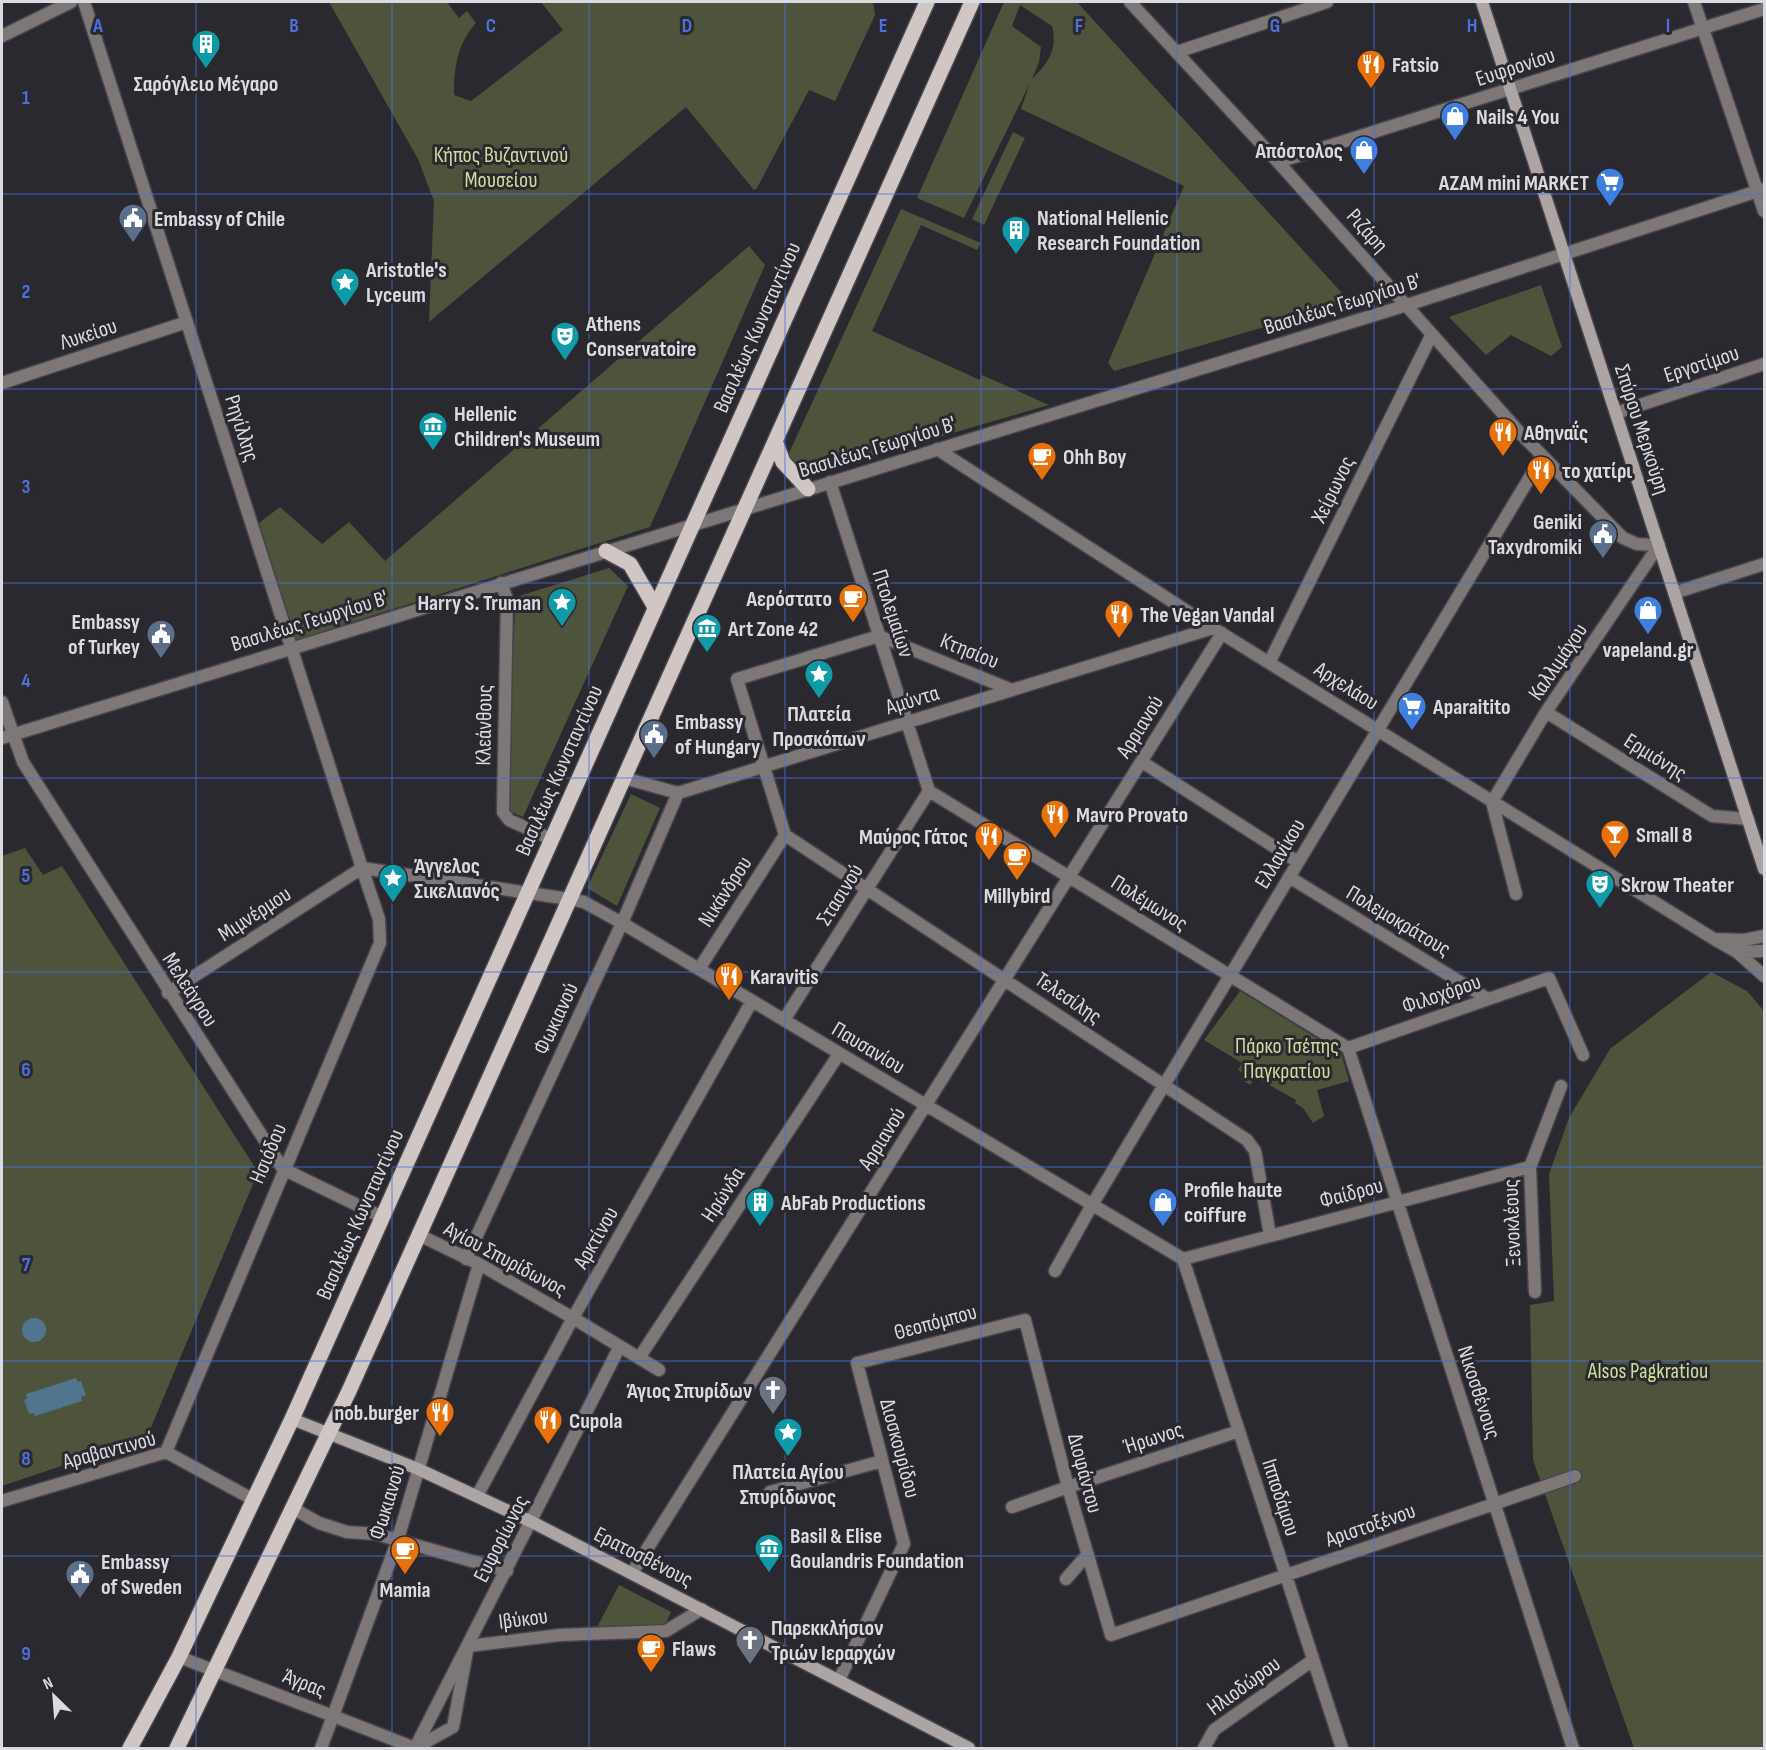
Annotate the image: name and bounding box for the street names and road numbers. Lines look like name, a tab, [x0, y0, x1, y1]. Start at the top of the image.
street label: Ευφρονίου	[1472, 42, 1559, 93]
street label: Ριζάρη	[1340, 203, 1394, 259]
street label: Βασιλέως Κωνσταντίνου	[708, 238, 807, 417]
street label: Βασιλέως Γεωργίου Β'	[1261, 268, 1424, 341]
street label: Λυκείου	[56, 313, 120, 357]
street label: Εργοτίμου	[1660, 340, 1742, 389]
street label: Σπύρου Μερκούρη	[1608, 361, 1675, 498]
street label: Ρηγίλλης	[218, 392, 265, 465]
street label: Βασιλέως Γεωργίου Β'	[796, 411, 959, 484]
street label: Χείρωνος	[1305, 452, 1361, 529]
street label: Πτολεμαίων	[866, 566, 920, 661]
street label: Βασιλέως Γεωργίου Β'	[228, 585, 391, 658]
street label: Καλλιμάχου	[1523, 618, 1594, 706]
street label: Κτησίου	[936, 627, 1003, 675]
street label: Αρχελάου	[1308, 655, 1383, 717]
street label: Αμύντα	[882, 679, 943, 722]
street label: Βασιλέως Κωνσταντίνου	[510, 681, 609, 860]
street label: Κλεάνθους	[470, 684, 499, 766]
street label: Αρριανού	[1110, 690, 1170, 764]
street label: Ερμιόνης	[1619, 728, 1692, 787]
street label: Ελλανίκου	[1249, 814, 1312, 894]
street label: Νικάνδρου	[692, 851, 758, 932]
street label: Στασινού	[811, 859, 870, 931]
street label: Πολέμωνος	[1106, 869, 1193, 937]
street label: Πολεμοκράτους	[1341, 880, 1455, 963]
street label: Μιμνέρμου	[213, 881, 296, 948]
street label: Μελεάγρου	[156, 948, 224, 1032]
street label: Τελεσίλης	[1030, 966, 1107, 1030]
street label: Φιλοχόρου	[1398, 968, 1485, 1020]
street label: Φωκιανού	[528, 978, 585, 1059]
street label: Παυσανίου	[827, 1016, 910, 1081]
street label: Αρριανού	[852, 1102, 912, 1176]
street label: Ησιόδου	[244, 1119, 293, 1188]
street label: Βασιλέως Κωνσταντίνου	[311, 1125, 410, 1304]
street label: Ηρώνδα	[696, 1162, 751, 1227]
street label: Φαίδρου	[1317, 1172, 1386, 1215]
street label: Ξενοκλέους	[1497, 1179, 1528, 1267]
street label: Αρκτίνου	[567, 1202, 625, 1275]
street label: Αγίου Σπυρίδωνος	[438, 1215, 571, 1303]
street label: Θεοπόμπου	[891, 1298, 980, 1346]
street label: Νικοσθένους	[1451, 1342, 1506, 1443]
street label: Διοσκουρίδου	[873, 1396, 926, 1501]
street label: Ήρωνος	[1119, 1416, 1187, 1461]
street label: Αραβαντινού	[59, 1425, 159, 1476]
street label: Διοφάντου	[1061, 1431, 1108, 1516]
street label: Ιπποδάμου	[1255, 1455, 1306, 1539]
street label: Φωκιανού	[363, 1462, 412, 1543]
street label: Ευφορίωνος	[468, 1490, 535, 1587]
street label: Αριστοξένου	[1321, 1497, 1419, 1554]
street label: Ερατοσθένους	[589, 1521, 697, 1594]
street label: Ιβύκου	[497, 1603, 549, 1636]
street label: Ηλιοδώρου	[1202, 1651, 1286, 1722]
street label: Άγρας	[279, 1663, 330, 1704]

